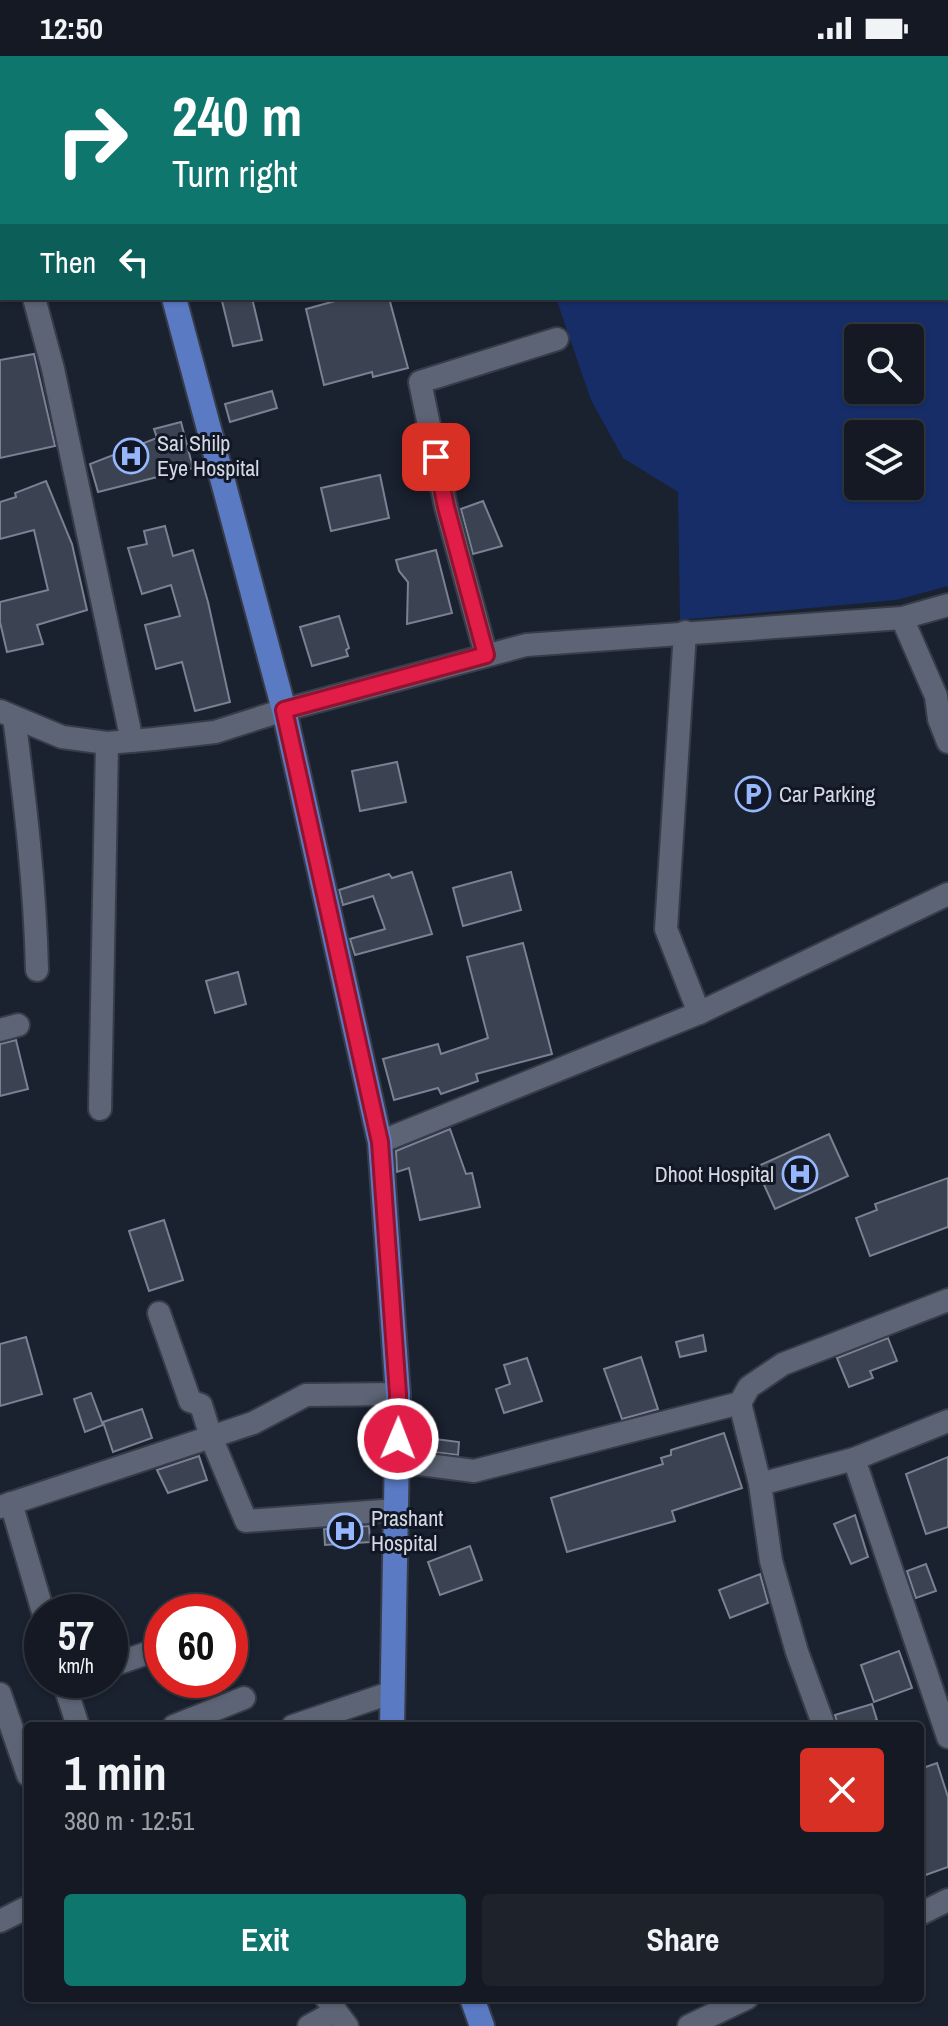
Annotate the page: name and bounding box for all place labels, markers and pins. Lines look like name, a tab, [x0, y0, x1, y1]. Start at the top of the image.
pin	[402, 423, 470, 491]
place label: Sai Shilp Eye Hospital	[157, 428, 259, 483]
hospital icon: Sai Shilp Eye Hospital	[112, 437, 150, 475]
parking icon: Car Parking	[734, 775, 772, 813]
place label: Car Parking	[779, 779, 875, 809]
hospital icon: Dhoot Hospital	[781, 1155, 819, 1193]
place label: Dhoot Hospital	[655, 1159, 774, 1189]
place label: Prashant Hospital	[371, 1503, 443, 1558]
hospital icon: Prashant Hospital	[326, 1512, 364, 1550]

